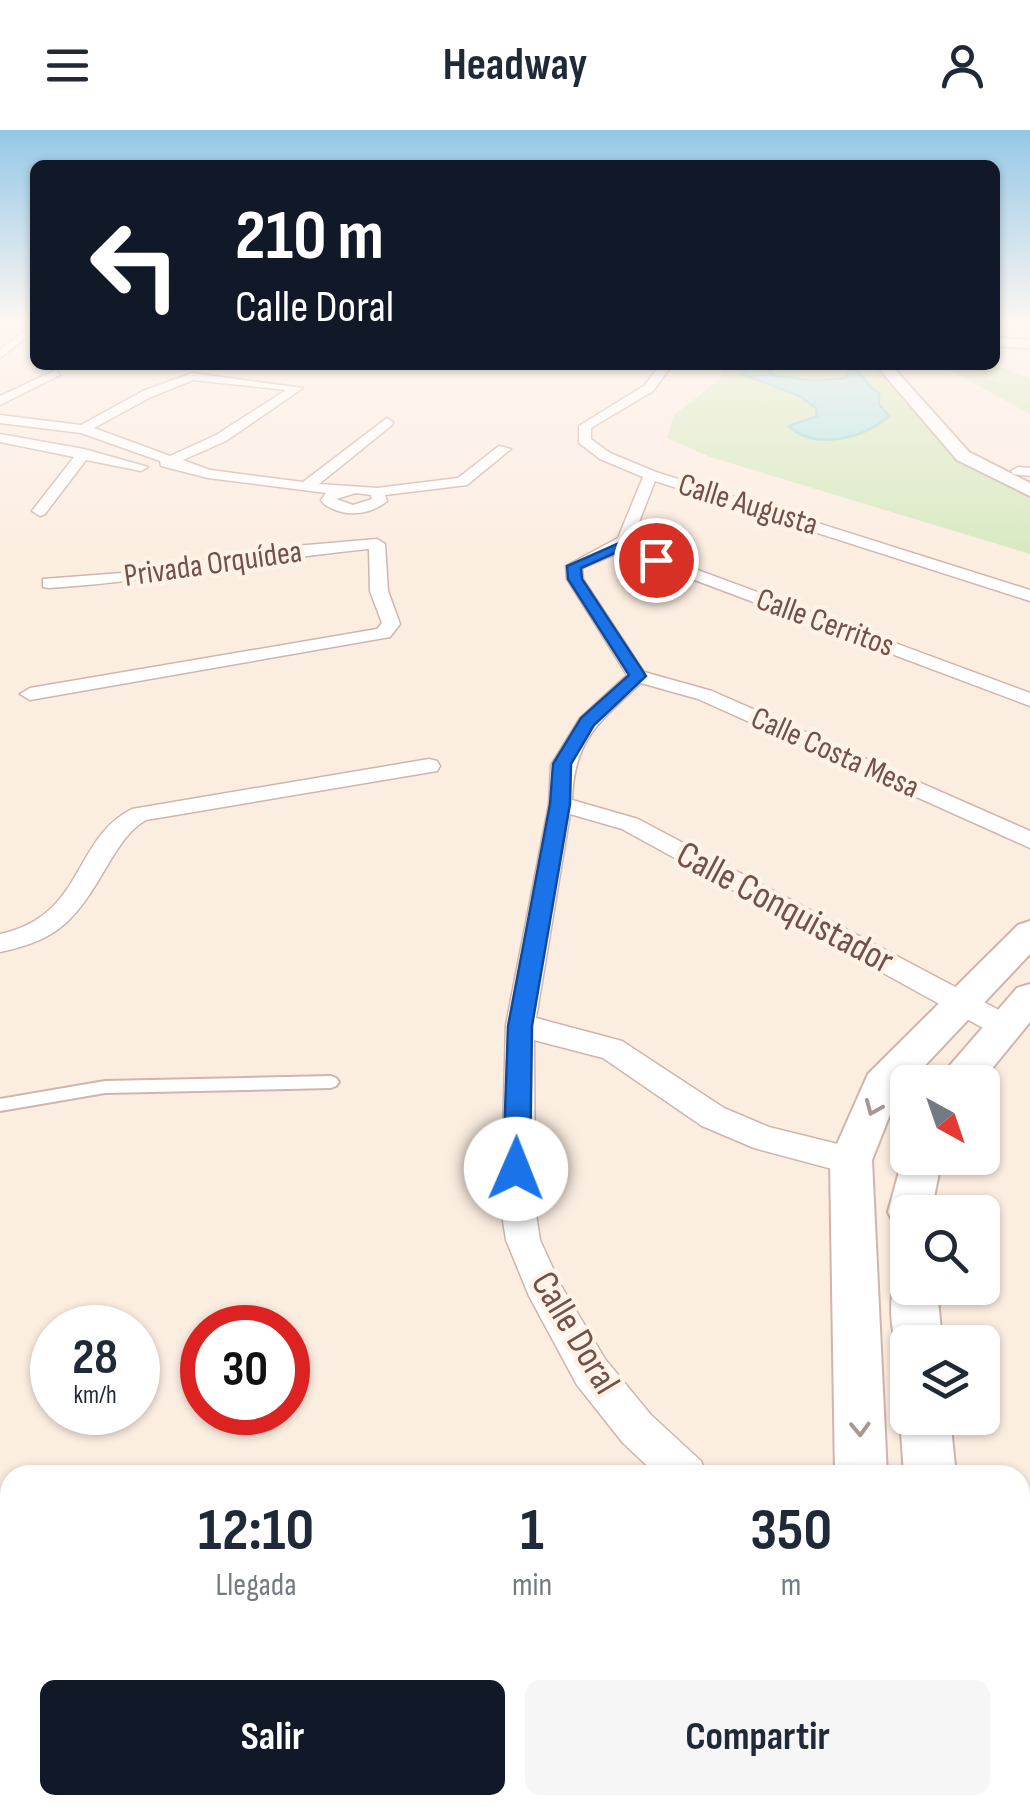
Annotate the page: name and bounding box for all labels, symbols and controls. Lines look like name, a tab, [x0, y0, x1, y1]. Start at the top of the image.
icon: menu	[40, 38, 95, 93]
text: Headway	[443, 38, 587, 93]
icon: person	[935, 38, 990, 93]
text: 210 m	[235, 195, 384, 279]
icon: left	[70, 200, 200, 330]
text: Calle Doral	[235, 280, 394, 335]
street label: Calle Augusta	[674, 465, 822, 545]
pin	[614, 518, 699, 603]
street label: Privada Orquídea	[122, 532, 304, 596]
icon: arrive	[629, 533, 684, 588]
street label: Calle Cerritos	[751, 580, 899, 666]
street label: Calle Costa Mesa	[745, 699, 925, 807]
street label: Calle Conquistador	[669, 832, 901, 984]
north arrow	[890, 1065, 1000, 1175]
map controls	[890, 1065, 1000, 1435]
one-way arrow	[864, 1099, 884, 1116]
position arrow	[464, 1117, 568, 1221]
button: search	[890, 1195, 1000, 1305]
street label: Calle Doral	[521, 1264, 629, 1402]
speed limit sign: 30	[180, 1305, 310, 1435]
button: layers	[890, 1325, 1000, 1435]
text: 28	[72, 1328, 118, 1388]
text: km/h	[73, 1380, 117, 1411]
one-way arrow	[849, 1422, 870, 1438]
text: 12:10	[198, 1495, 314, 1567]
text: 1	[520, 1495, 544, 1567]
text: 350	[750, 1495, 832, 1567]
text: Llegada	[215, 1566, 296, 1605]
text: min	[512, 1566, 552, 1605]
text: m	[781, 1566, 801, 1605]
button: Salir	[40, 1680, 505, 1795]
button: Compartir	[525, 1680, 990, 1795]

